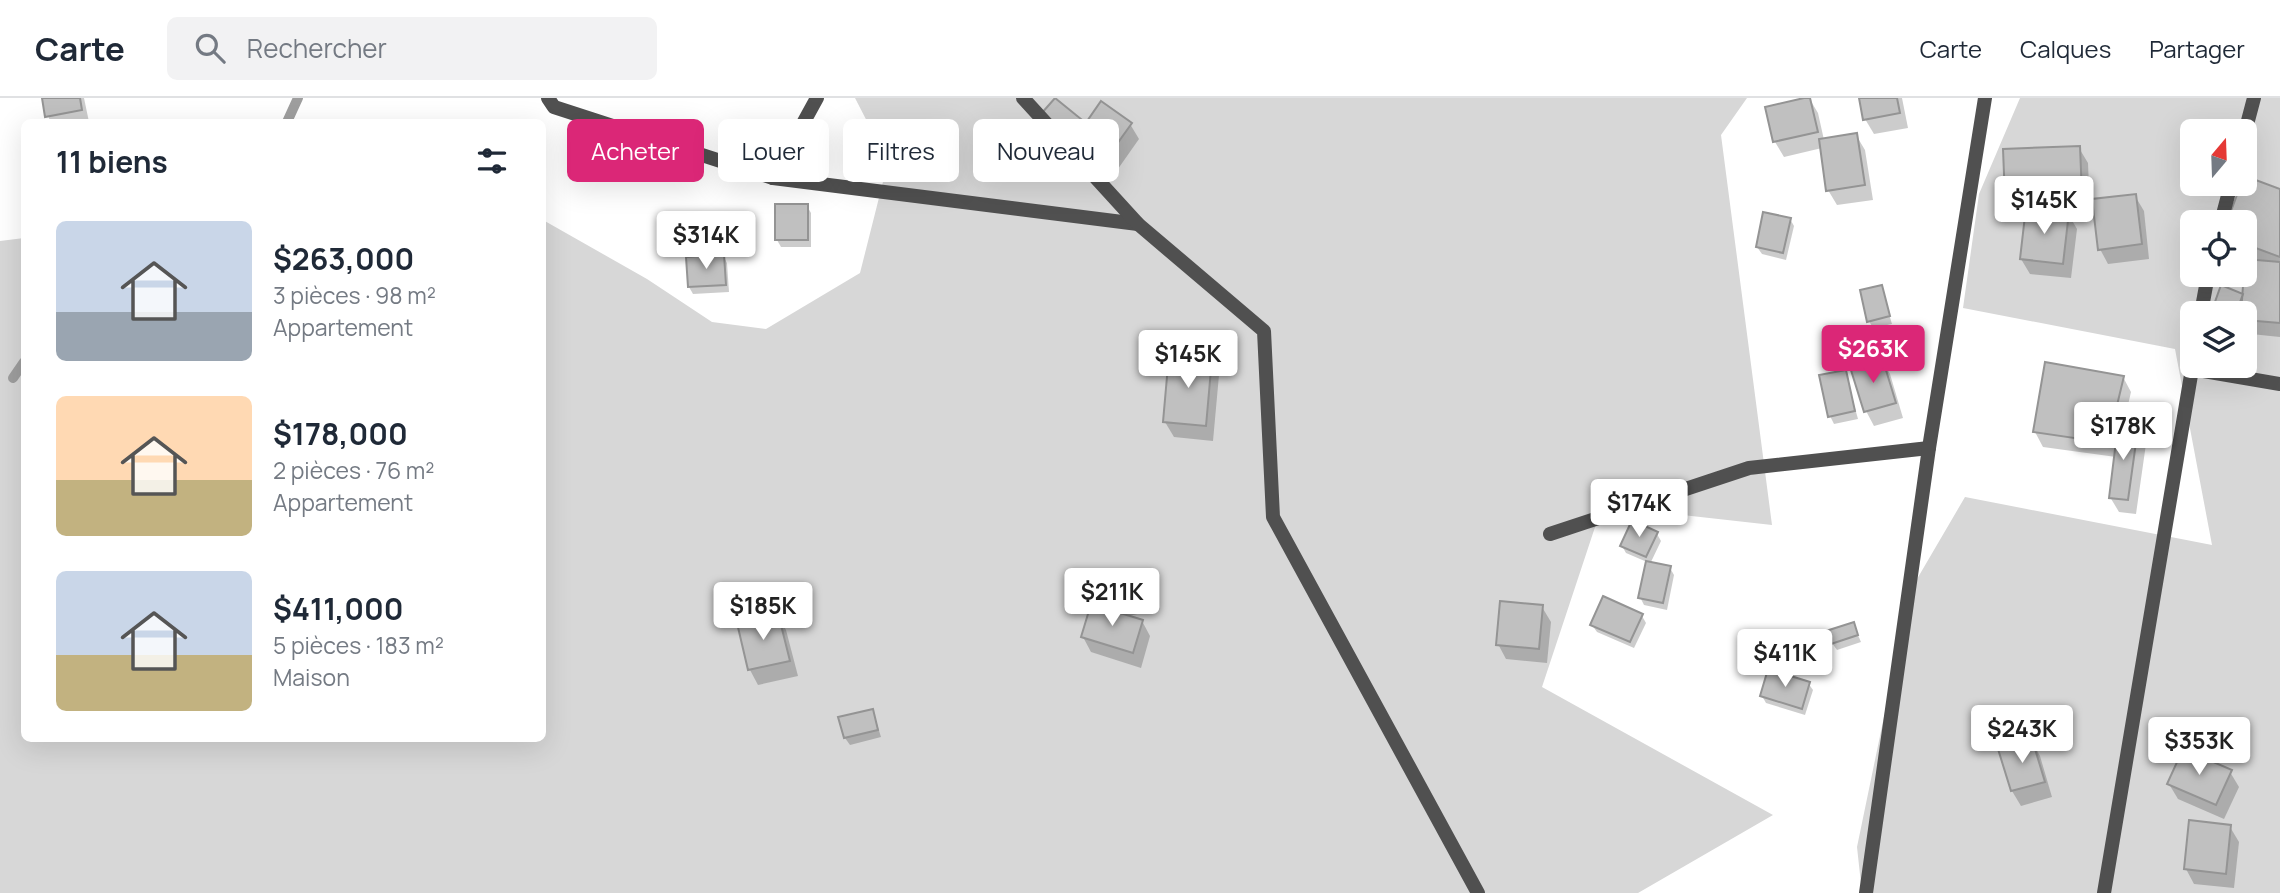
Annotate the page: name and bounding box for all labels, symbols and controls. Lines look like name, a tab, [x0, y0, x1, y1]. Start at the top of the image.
search box	[167, 17, 657, 80]
text: Carte	[35, 26, 125, 71]
icon: search	[191, 29, 229, 67]
text: Rechercher	[247, 30, 387, 66]
text: Carte	[1920, 32, 1982, 65]
text: Calques	[2020, 32, 2111, 65]
text: Partager	[2149, 32, 2245, 65]
chip: Acheter	[567, 119, 704, 182]
chip: Louer	[718, 119, 829, 182]
chip: Filtres	[843, 119, 959, 182]
chip: Nouveau	[973, 119, 1119, 182]
north arrow	[2180, 119, 2258, 196]
map controls	[2180, 119, 2257, 378]
text: 11 biens	[56, 141, 168, 182]
icon: filters	[473, 142, 511, 180]
pin: $145K	[1995, 176, 2093, 236]
text: $145K	[2011, 183, 2077, 215]
button: locate	[2180, 210, 2257, 287]
pin: $314K	[657, 212, 755, 271]
text: $314K	[673, 218, 739, 250]
text: $263,000	[273, 238, 414, 279]
icon: home	[112, 249, 196, 333]
text: 3 pièces · 98 m²	[273, 279, 436, 311]
button: layers	[2180, 301, 2257, 378]
text: Appartement	[273, 311, 413, 343]
pin: $263K	[1824, 326, 1922, 385]
pin: $145K	[1139, 330, 1237, 390]
text: $263K	[1838, 332, 1908, 364]
text: $145K	[1155, 337, 1221, 369]
pin: $178K	[2074, 402, 2172, 462]
text: $178K	[2090, 409, 2156, 441]
text: $178,000	[273, 413, 408, 454]
icon: home	[112, 424, 196, 508]
text: 2 pièces · 76 m²	[273, 454, 435, 486]
pin: $174K	[1590, 480, 1688, 539]
text: Appartement	[273, 486, 413, 518]
text: $174K	[1607, 486, 1671, 518]
pin: $211K	[1063, 568, 1161, 628]
text: $211K	[1080, 575, 1144, 607]
pin: $185K	[714, 582, 812, 642]
text: $411,000	[273, 588, 404, 629]
text: $185K	[730, 589, 796, 621]
icon: home	[112, 599, 196, 683]
text: 5 pièces · 183 m²	[273, 629, 444, 661]
pin: $411K	[1736, 630, 1834, 689]
text: $411K	[1753, 636, 1817, 668]
text: Maison	[273, 661, 350, 693]
pin: $243K	[1973, 706, 2071, 765]
text: $243K	[1987, 712, 2057, 744]
pin: $353K	[2150, 718, 2248, 777]
text: $353K	[2164, 724, 2234, 756]

